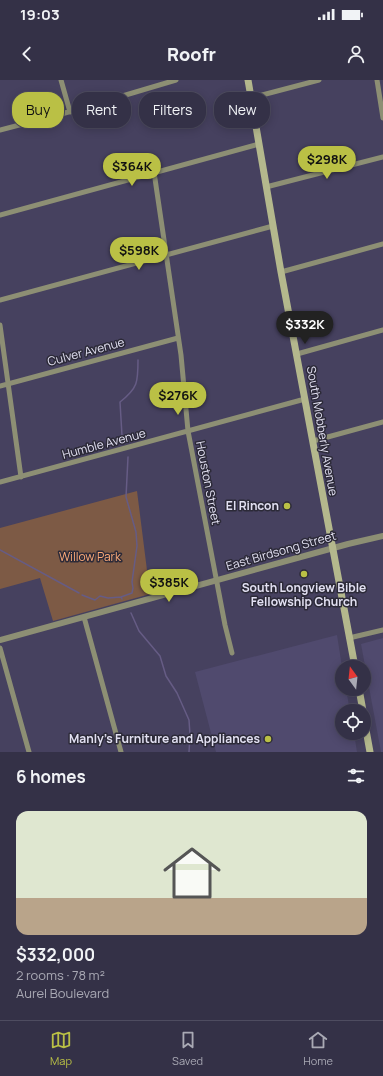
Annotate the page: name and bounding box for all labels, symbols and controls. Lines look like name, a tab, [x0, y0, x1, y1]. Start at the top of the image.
text: 19:03	[20, 4, 60, 25]
text: Roofr	[167, 42, 216, 66]
icon: back	[16, 43, 38, 65]
icon: person	[345, 43, 367, 65]
chip: Buy	[12, 92, 64, 128]
chip: Rent	[72, 92, 131, 128]
chip: Filters	[139, 92, 206, 128]
chip: New	[214, 92, 270, 128]
pin: $298K	[299, 146, 355, 180]
text: $298K	[307, 150, 347, 168]
pin: $364K	[104, 153, 160, 187]
text: $364K	[112, 157, 152, 175]
pin: $598K	[111, 237, 167, 271]
text: $598K	[119, 241, 159, 259]
pin: $332K	[277, 311, 333, 345]
text: $332K	[285, 315, 325, 333]
street label: Culver Avenue	[45, 333, 126, 370]
street label: South Mobberly Avenue	[303, 365, 342, 497]
pin: $276K	[150, 382, 206, 416]
text: $276K	[158, 386, 198, 404]
street label: Humble Avenue	[60, 424, 148, 463]
street label: Houston Street	[192, 439, 225, 527]
place label: El Rincon	[226, 497, 279, 514]
marker: El Rincon	[282, 501, 292, 511]
street label: East Birdsong Street	[224, 527, 338, 574]
park label: Willow Park	[59, 548, 122, 565]
pin: $385K	[141, 569, 197, 603]
marker: South Longview Bible Fellowship Church	[299, 569, 309, 579]
text: $385K	[149, 573, 189, 591]
place label: South Longview Bible Fellowship Church	[242, 579, 366, 610]
north arrow	[335, 660, 371, 696]
map controls	[335, 660, 371, 740]
button: locate	[335, 704, 371, 740]
place label: Manly's Furniture and Appliances	[69, 730, 260, 747]
marker: Manly's Furniture and Appliances	[263, 734, 273, 744]
text: 6 homes	[16, 765, 86, 788]
icon: filters	[345, 765, 367, 787]
icon: home	[156, 837, 228, 909]
text: $332,000	[16, 943, 95, 966]
text: 2 rooms · 78 m²	[16, 966, 105, 984]
text: Aurel Boulevard	[16, 984, 109, 1002]
tab: Map	[50, 1029, 72, 1068]
tab: Saved	[172, 1029, 203, 1068]
tab: Home	[303, 1029, 333, 1068]

